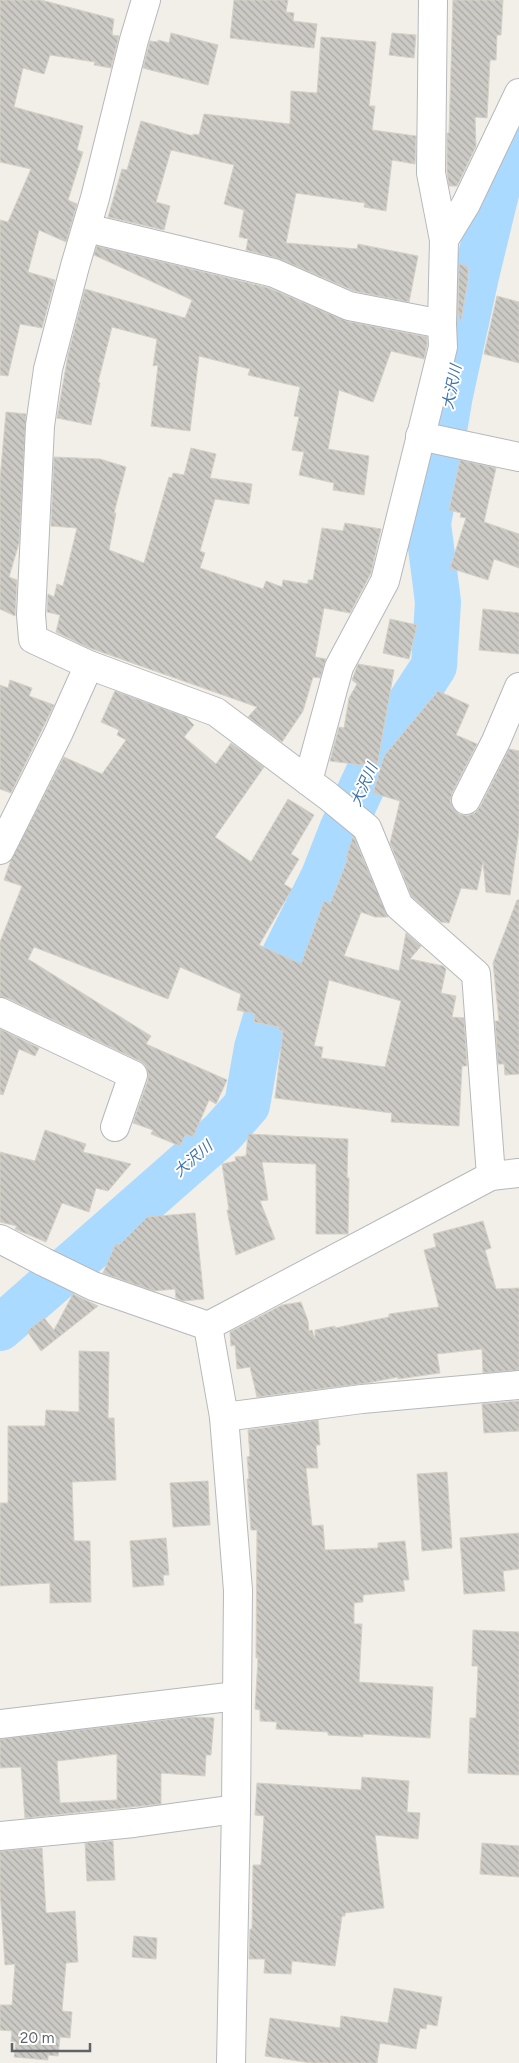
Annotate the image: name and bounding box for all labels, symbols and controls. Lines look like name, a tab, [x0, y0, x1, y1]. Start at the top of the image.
water label: 大沢川	[439, 361, 466, 411]
water label: 大沢川	[347, 759, 382, 809]
water label: 大沢川	[170, 1136, 217, 1181]
scale bar	[12, 2020, 90, 2052]
text: 20 m	[20, 2029, 54, 2047]

